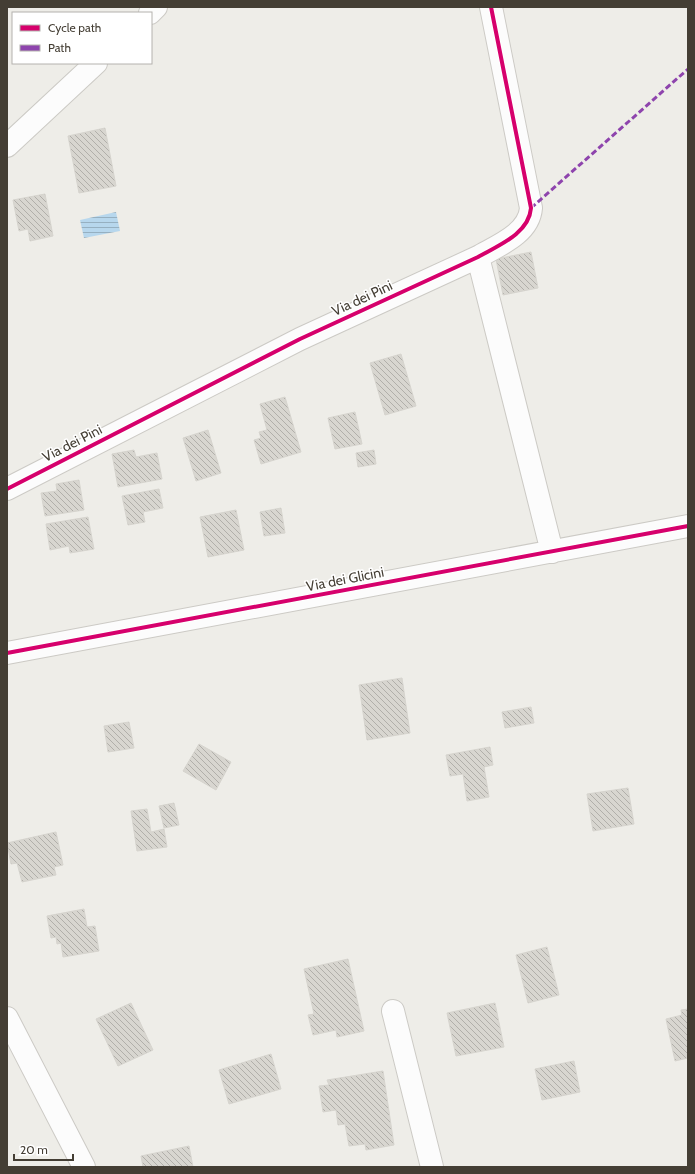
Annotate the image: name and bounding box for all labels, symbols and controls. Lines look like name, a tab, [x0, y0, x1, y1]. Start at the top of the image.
legend	[12, 12, 152, 64]
text: Cycle path	[48, 20, 101, 35]
text: Path	[48, 40, 71, 55]
street label: Via dei Pini	[329, 276, 395, 320]
street label: Via dei Pini	[39, 420, 105, 466]
street label: Via dei Glicini	[305, 563, 385, 595]
scale bar	[14, 1136, 73, 1162]
text: 20 m	[20, 1142, 48, 1157]

